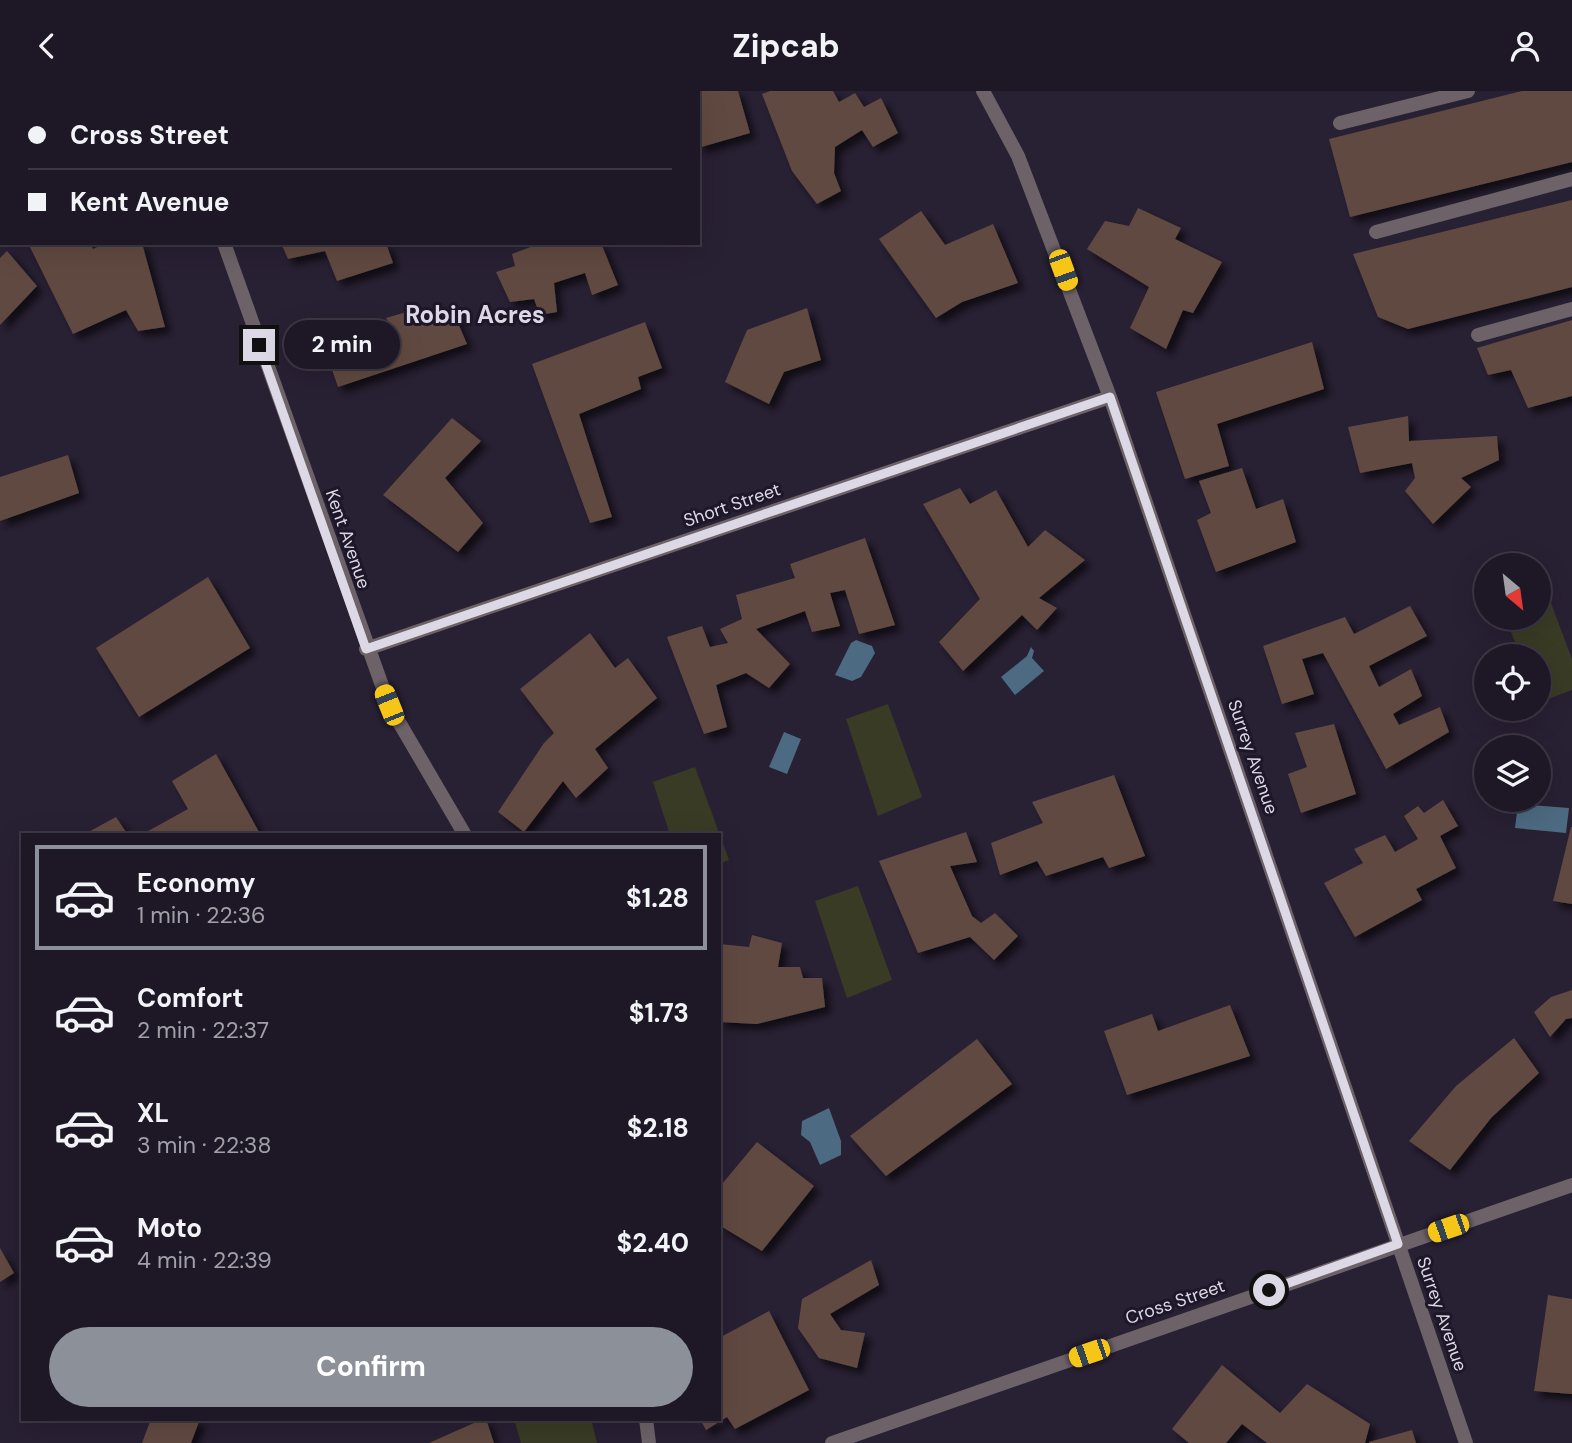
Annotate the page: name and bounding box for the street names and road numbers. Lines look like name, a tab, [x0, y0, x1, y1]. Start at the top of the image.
street label: Short Street	[680, 477, 784, 533]
street label: Kent Avenue	[320, 486, 376, 592]
street label: Surrey Avenue	[1222, 697, 1284, 817]
street label: Surrey Avenue	[1411, 1254, 1473, 1374]
street label: Cross Street	[1122, 1274, 1228, 1330]

